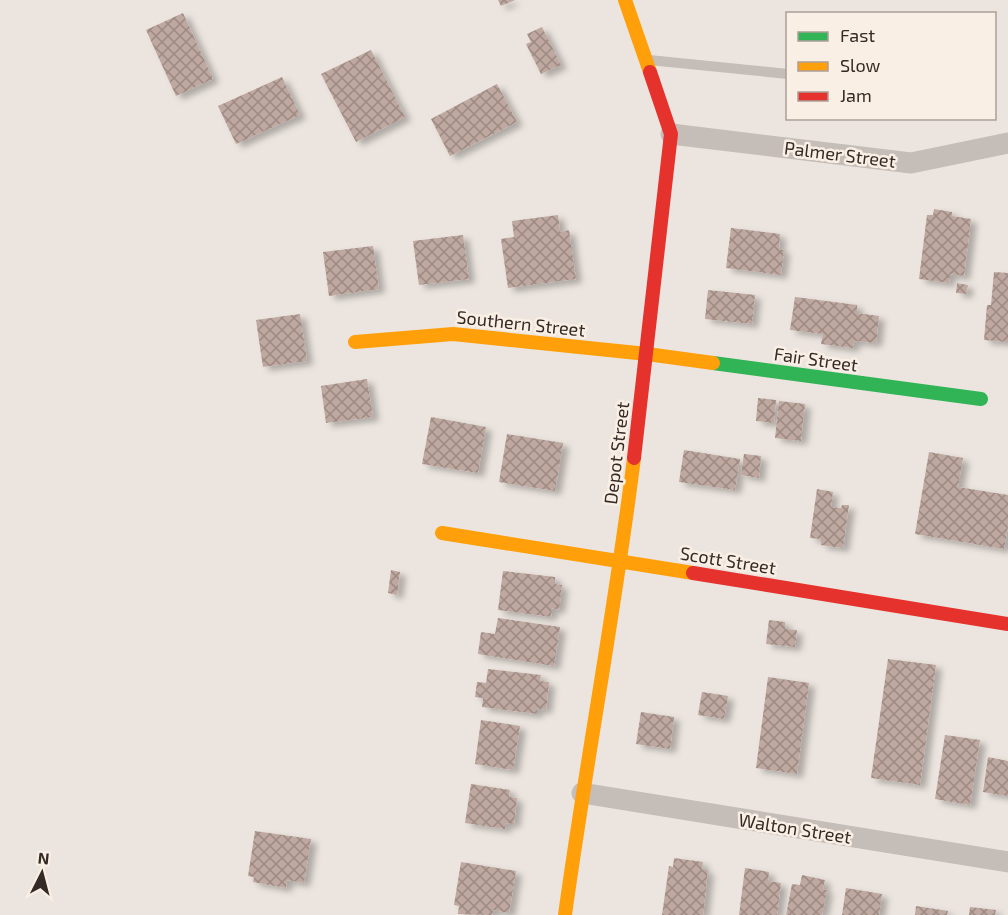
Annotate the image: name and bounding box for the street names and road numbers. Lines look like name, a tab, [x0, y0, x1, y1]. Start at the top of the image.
street label: Palmer Street	[783, 136, 897, 172]
street label: Southern Street	[456, 305, 587, 341]
street label: Fair Street	[773, 342, 860, 376]
street label: Depot Street	[599, 400, 633, 506]
street label: Scott Street	[679, 542, 778, 578]
street label: Walton Street	[737, 808, 853, 848]

